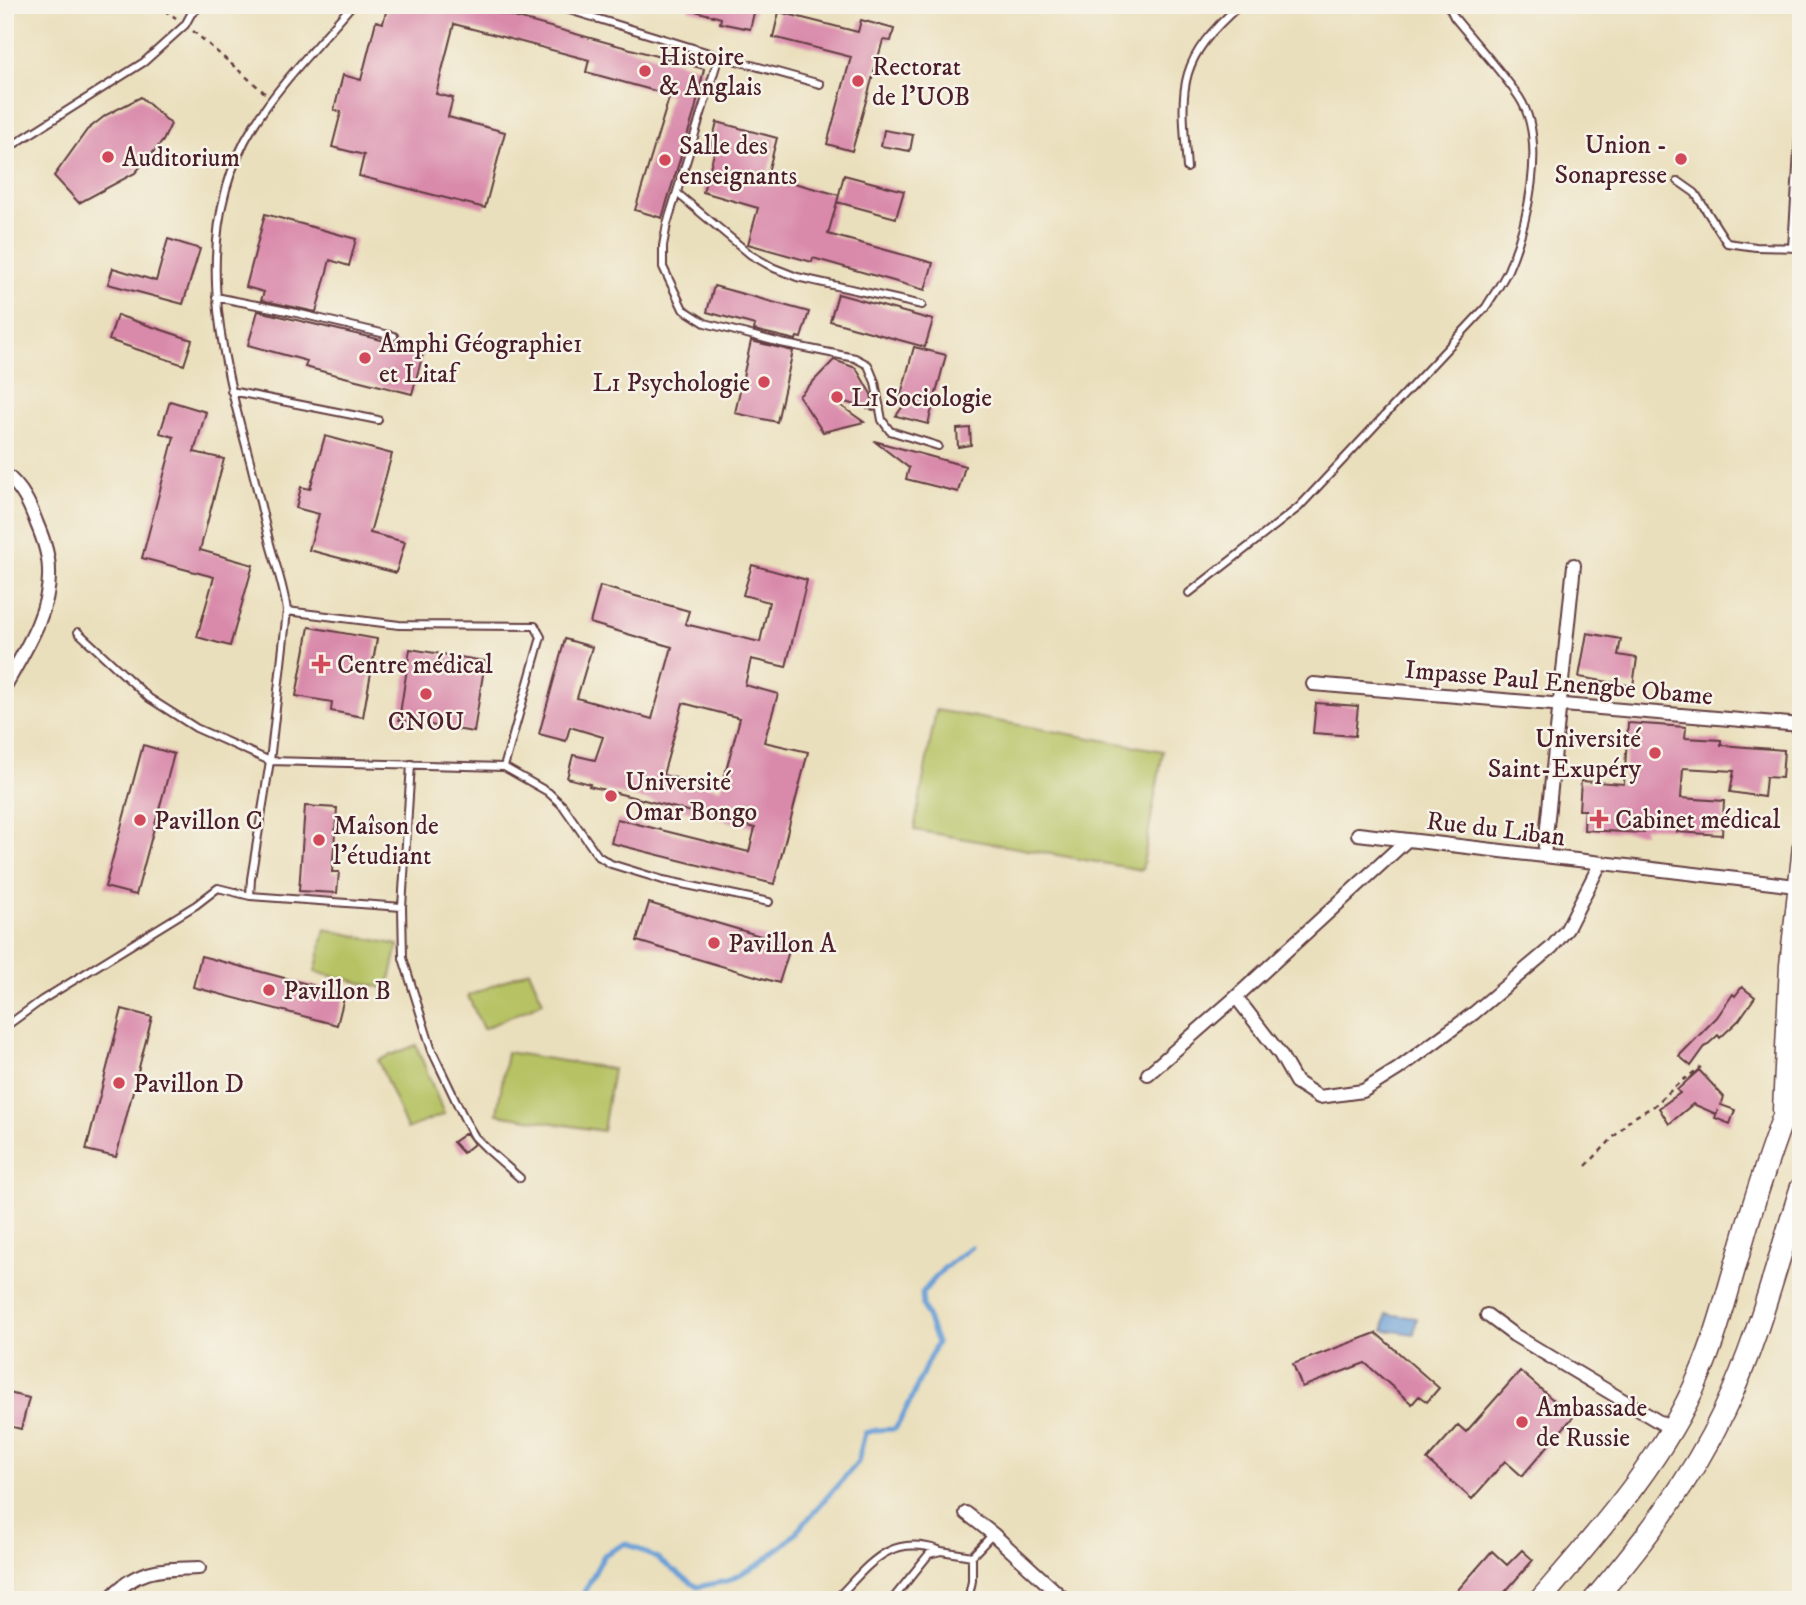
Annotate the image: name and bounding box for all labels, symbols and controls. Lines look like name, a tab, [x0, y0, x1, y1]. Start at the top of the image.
place label: Histoire & Anglais	[659, 41, 762, 104]
place label: Rectorat de l'UOB	[872, 51, 970, 114]
marker: Histoire & Anglais	[637, 63, 653, 79]
marker: Rectorat de l'UOB	[850, 73, 866, 89]
place label: Union - Sonapresse	[1555, 129, 1667, 192]
place label: Salle des enseignants	[679, 130, 797, 193]
place label: Auditorium	[122, 142, 240, 175]
marker: Auditorium	[100, 149, 116, 165]
marker: Union - Sonapresse	[1673, 151, 1689, 167]
marker: Salle des enseignants	[657, 152, 673, 168]
place label: Amphi Géographie1 et Litaf	[379, 328, 582, 391]
marker: Amphi Géographie1 et Litaf	[357, 350, 373, 366]
place label: L1 Psychologie	[593, 367, 750, 400]
marker: L1 Psychologie	[756, 374, 772, 390]
place label: L1 Sociologie	[851, 382, 992, 415]
marker: L1 Sociologie	[829, 389, 845, 405]
place label: Centre médical	[337, 649, 493, 682]
marker: Centre médical	[311, 654, 331, 674]
street label: Impasse Paul Enengbe Obame	[1403, 654, 1714, 713]
marker: CNOU	[418, 686, 434, 702]
place label: CNOU	[388, 706, 464, 739]
place label: Université Saint-Exupéry	[1488, 723, 1642, 786]
marker: Université Saint-Exupéry	[1647, 745, 1663, 761]
place label: Université Omar Bongo	[625, 766, 757, 829]
marker: Université Omar Bongo	[603, 788, 619, 804]
place label: Cabinet médical	[1615, 804, 1781, 837]
place label: Pavillon C	[154, 805, 263, 838]
street label: Rue du Liban	[1425, 805, 1567, 854]
marker: Cabinet médical	[1589, 809, 1609, 829]
place label: Maîson de l'étudiant	[333, 810, 439, 873]
marker: Pavillon C	[132, 812, 148, 828]
marker: Maîson de l'étudiant	[311, 832, 327, 848]
place label: Pavillon A	[728, 928, 837, 961]
marker: Pavillon A	[706, 935, 722, 951]
place label: Pavillon B	[283, 975, 391, 1008]
marker: Pavillon B	[261, 982, 277, 998]
place label: Pavillon D	[133, 1068, 244, 1101]
marker: Pavillon D	[111, 1075, 127, 1091]
place label: Ambassade de Russie	[1536, 1392, 1647, 1455]
marker: Ambassade de Russie	[1514, 1414, 1530, 1430]

